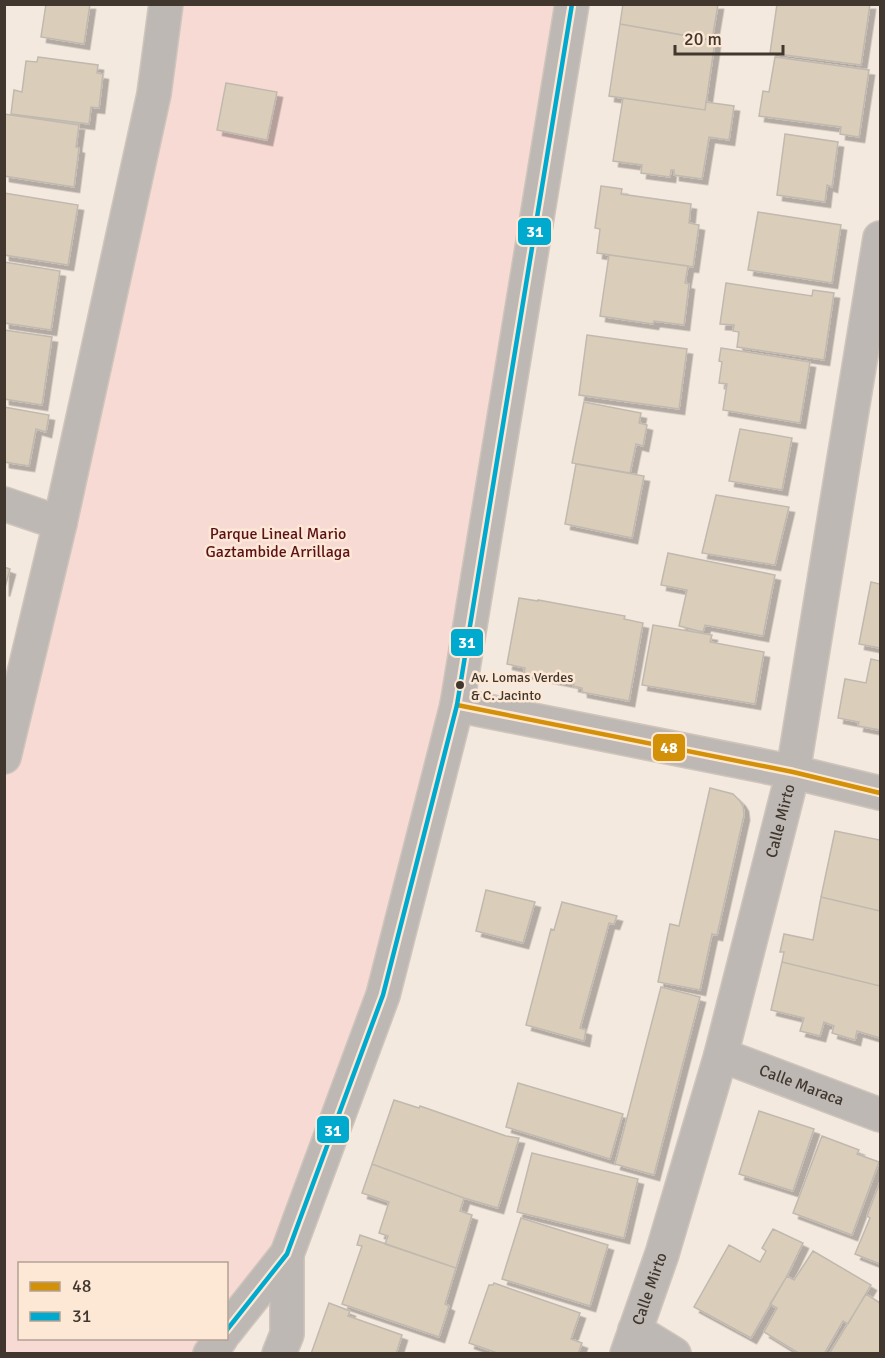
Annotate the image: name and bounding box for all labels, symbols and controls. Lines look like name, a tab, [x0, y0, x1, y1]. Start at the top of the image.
scale bar	[675, 18, 783, 56]
text: 20 m	[684, 28, 722, 50]
line badge: 31	[517, 217, 552, 246]
text: 31	[526, 222, 544, 242]
park label: Parque Lineal Mario Gaztambide Arrillaga	[206, 524, 350, 562]
line badge: 31	[450, 628, 484, 657]
text: 31	[458, 633, 476, 653]
place label: Av. Lomas Verdes & C. Jacinto	[471, 669, 573, 704]
marker: Av. Lomas Verdes & C. Jacinto	[454, 679, 466, 691]
line badge: 48	[652, 733, 686, 762]
text: 48	[660, 738, 678, 758]
street label: Calle Mirto	[762, 782, 800, 860]
street label: Calle Maraca	[756, 1060, 847, 1110]
line badge: 31	[316, 1115, 350, 1144]
text: 31	[324, 1121, 342, 1141]
street label: Calle Mirto	[628, 1250, 672, 1328]
legend	[18, 1262, 228, 1340]
text: 48	[72, 1275, 91, 1297]
text: 31	[72, 1305, 91, 1327]

